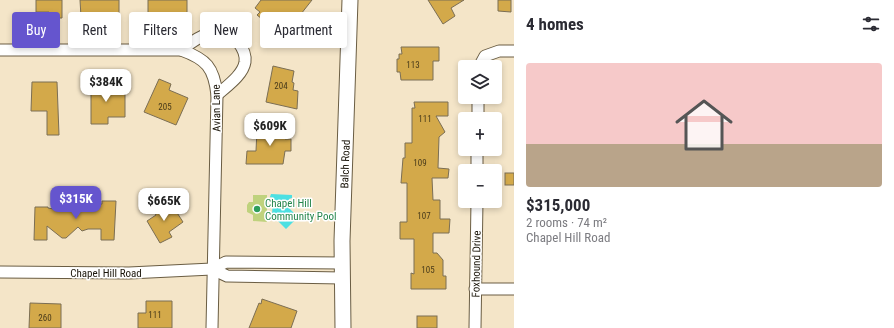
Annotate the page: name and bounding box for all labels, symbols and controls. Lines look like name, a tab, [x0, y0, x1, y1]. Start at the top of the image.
chip: Buy	[12, 12, 60, 48]
chip: Rent	[68, 12, 121, 48]
chip: Filters	[129, 12, 192, 48]
chip: New	[200, 12, 252, 48]
chip: Apartment	[260, 12, 347, 48]
icon: filters	[860, 13, 882, 35]
text: 4 homes	[526, 14, 584, 34]
house number: 113	[406, 60, 420, 70]
map controls	[458, 60, 502, 208]
button: layers	[458, 60, 502, 104]
pin: $384K	[78, 69, 134, 103]
text: $384K	[89, 74, 123, 89]
house number: 204	[274, 81, 288, 91]
street label: Avian Lane	[210, 84, 223, 132]
icon: home	[668, 89, 740, 161]
house number: 205	[158, 102, 172, 112]
button: +	[458, 112, 502, 156]
pin: $609K	[242, 113, 298, 147]
house number: 111	[418, 114, 432, 124]
text: $609K	[253, 118, 287, 133]
street label: Balch Road	[338, 139, 353, 189]
house number: 109	[413, 158, 427, 168]
button: −	[458, 164, 502, 208]
pin: $315K	[48, 186, 104, 220]
pin: $665K	[136, 188, 192, 222]
text: $315K	[59, 191, 93, 206]
text: $665K	[147, 193, 181, 208]
text: $315,000	[526, 195, 590, 215]
place label: Chapel Hill Community Pool	[265, 197, 336, 223]
marker: Chapel Hill Community Pool	[252, 204, 262, 214]
house number: 107	[417, 211, 431, 221]
text: 2 rooms · 74 m²	[526, 215, 607, 230]
street label: Foxhound Drive	[469, 230, 484, 298]
text: Chapel Hill Road	[526, 230, 610, 245]
house number: 105	[421, 265, 435, 275]
street label: Chapel Hill Road	[70, 267, 142, 280]
house number: 111	[148, 310, 162, 320]
house number: 260	[38, 313, 52, 323]

